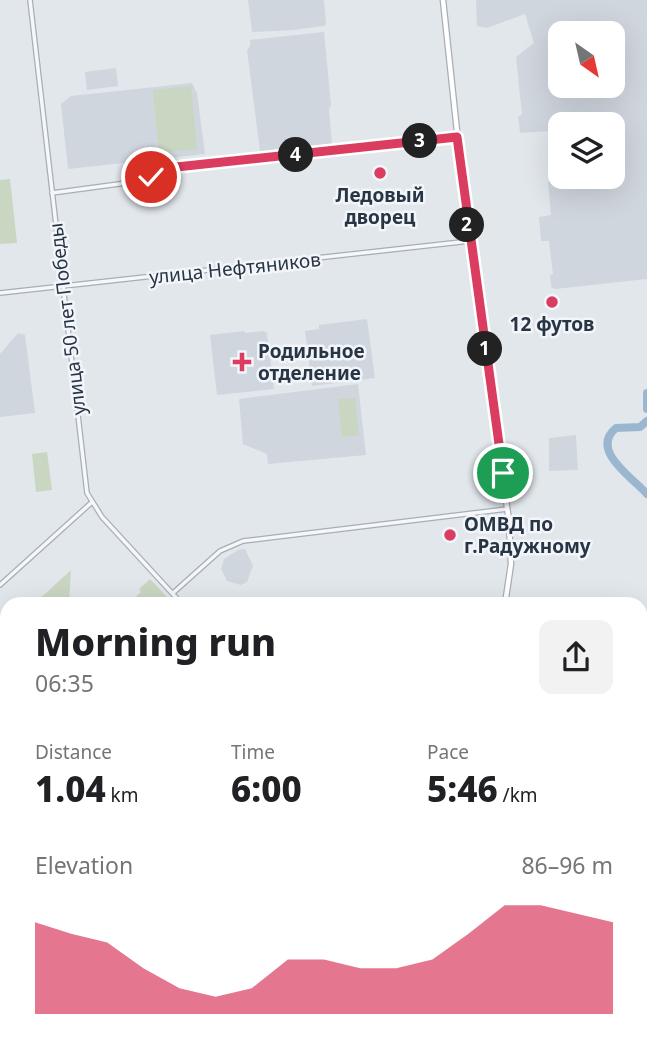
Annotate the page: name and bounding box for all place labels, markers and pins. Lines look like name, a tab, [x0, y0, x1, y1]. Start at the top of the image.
pin: 3	[402, 124, 438, 158]
pin: 4	[278, 138, 314, 172]
pin	[121, 147, 181, 207]
marker: Ледовый дворец	[372, 165, 388, 181]
place label: Ледовый дворец	[335, 182, 425, 230]
pin: 2	[449, 208, 484, 243]
marker: 12 футов	[544, 294, 560, 310]
place label: 12 футов	[510, 311, 594, 337]
pin: 1	[468, 332, 503, 366]
place label: Родильное отделение	[258, 338, 365, 386]
marker: Родильное отделение	[232, 352, 252, 372]
pin	[473, 443, 533, 503]
place label: ОМВД по г.Радужному	[464, 511, 591, 559]
marker: ОМВД по г.Радужному	[442, 527, 458, 543]

